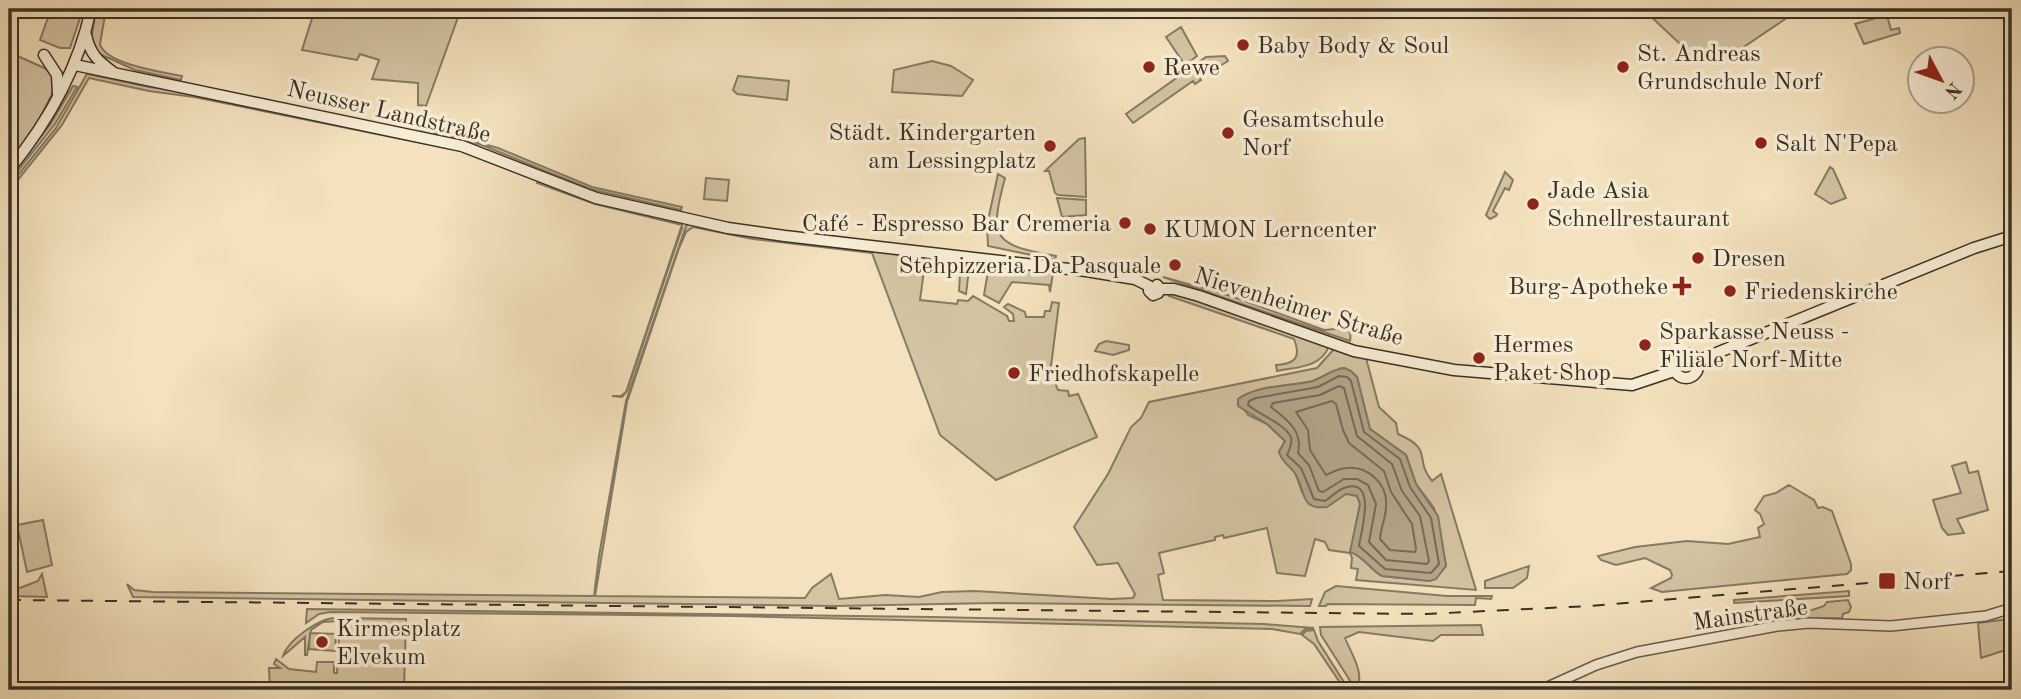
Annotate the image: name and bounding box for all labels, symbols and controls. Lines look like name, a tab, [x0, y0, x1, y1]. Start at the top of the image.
place label: Baby Body & Soul	[1257, 35, 1449, 59]
marker: Baby Body & Soul	[1235, 37, 1251, 53]
place label: St. Andreas Grundschule Norf	[1637, 43, 1823, 95]
north arrow	[1906, 46, 1976, 116]
place label: Rewe	[1163, 57, 1220, 81]
marker: Rewe	[1141, 59, 1157, 75]
marker: St. Andreas Grundschule Norf	[1615, 59, 1631, 75]
street label: Neusser Landstraße	[284, 78, 493, 148]
text: N	[1940, 78, 1964, 102]
place label: Gesamtschule Norf	[1242, 109, 1384, 161]
place label: Städt. Kindergarten am Lessingplatz	[828, 122, 1036, 174]
marker: Gesamtschule Norf	[1220, 125, 1236, 141]
place label: Salt N'Pepa	[1775, 133, 1898, 157]
marker: Salt N'Pepa	[1753, 135, 1769, 151]
marker: Städt. Kindergarten am Lessingplatz	[1042, 138, 1058, 154]
place label: Jade Asia Schnellrestaurant	[1547, 180, 1730, 232]
marker: Jade Asia Schnellrestaurant	[1525, 196, 1541, 212]
place label: Café - Espresso Bar Cremeria	[802, 213, 1111, 237]
marker: Café - Espresso Bar Cremeria	[1117, 215, 1133, 231]
place label: KUMON Lerncenter	[1164, 219, 1377, 243]
marker: KUMON Lerncenter	[1142, 221, 1158, 237]
place label: Dresen	[1712, 248, 1786, 272]
marker: Dresen	[1690, 250, 1706, 266]
place label: Stehpizzeria Da Pasquale	[899, 255, 1161, 279]
marker: Stehpizzeria Da Pasquale	[1167, 257, 1183, 273]
street label: Nievenheimer Straße	[1191, 265, 1406, 351]
place label: Burg-Apotheke	[1508, 276, 1668, 300]
marker: Burg-Apotheke	[1674, 278, 1690, 294]
place label: Friedenskirche	[1744, 281, 1898, 305]
marker: Friedenskirche	[1722, 283, 1738, 299]
place label: Sparkasse Neuss - Filiale Norf-Mitte	[1659, 321, 1850, 373]
place label: Hermes Paket Shop	[1493, 334, 1611, 386]
marker: Sparkasse Neuss - Filiale Norf-Mitte	[1637, 337, 1653, 353]
marker: Hermes Paket Shop	[1471, 350, 1487, 366]
place label: Friedhofskapelle	[1028, 363, 1199, 387]
marker: Friedhofskapelle	[1006, 365, 1022, 381]
marker: Norf	[1877, 571, 1897, 591]
place label: Norf	[1903, 571, 1952, 595]
street label: Mainstraße	[1691, 596, 1809, 636]
place label: Kirmesplatz Elvekum	[336, 618, 461, 670]
marker: Kirmesplatz Elvekum	[314, 634, 330, 650]

